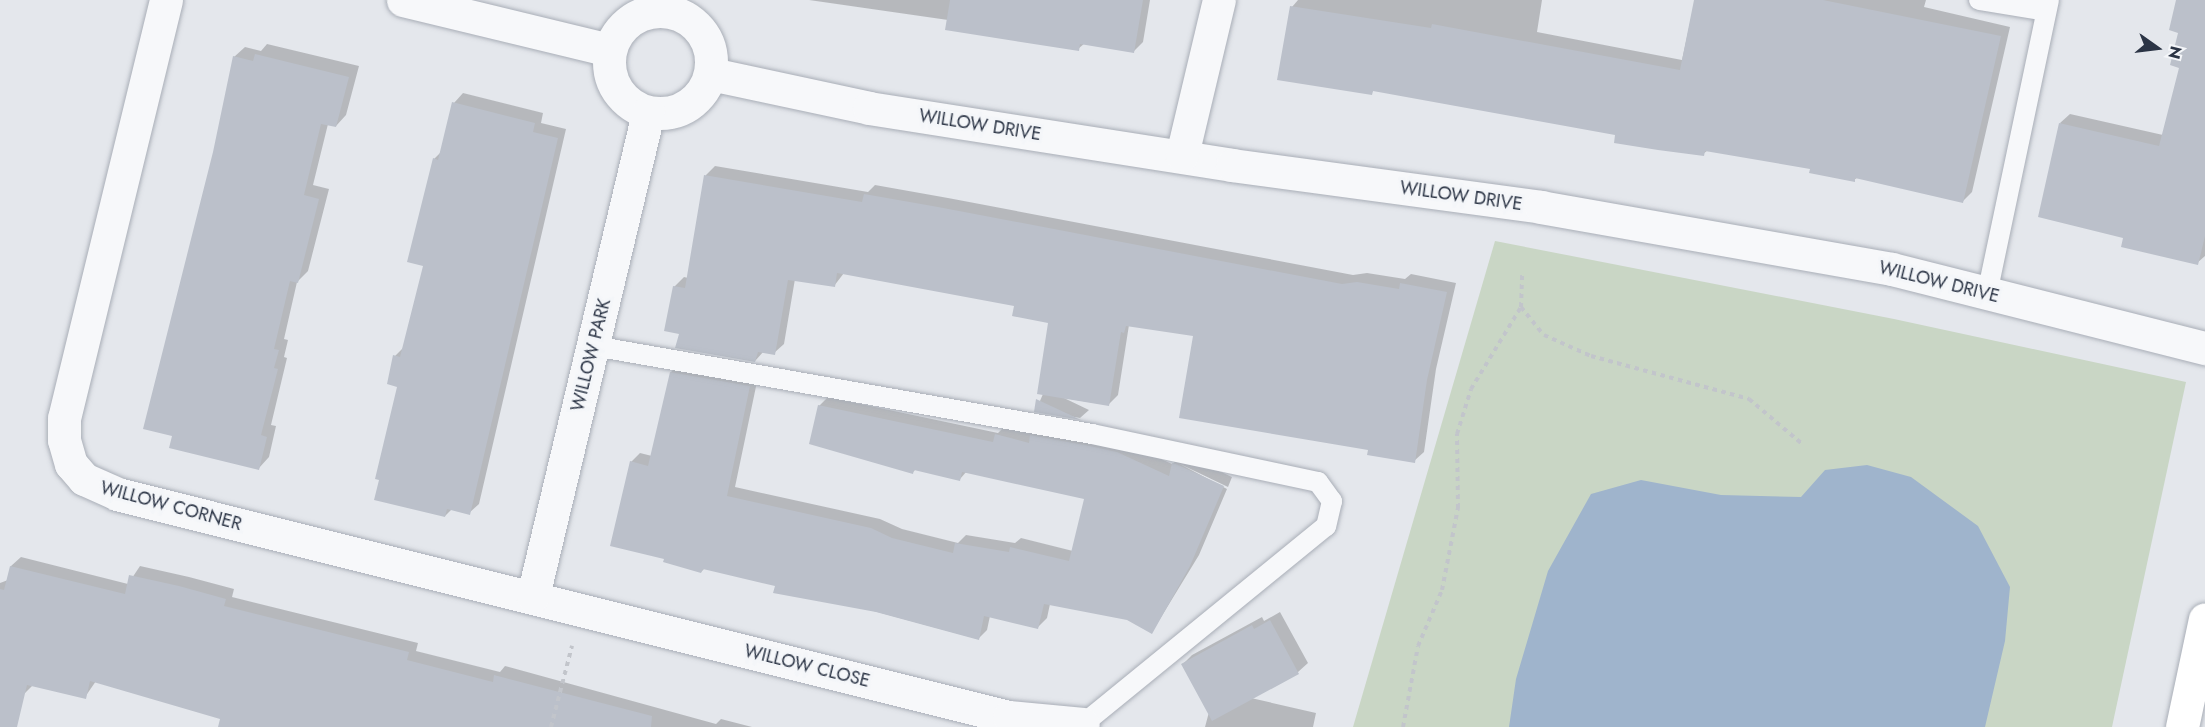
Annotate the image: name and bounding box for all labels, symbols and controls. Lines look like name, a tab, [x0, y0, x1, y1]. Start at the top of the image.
north arrow	[2127, 18, 2187, 78]
text: N	[2162, 44, 2188, 61]
street label: WILLOW DRIVE	[917, 105, 1043, 145]
street label: WILLOW DRIVE	[1398, 177, 1524, 215]
street label: WILLOW DRIVE	[1877, 257, 2001, 307]
street label: WILLOW PARK	[567, 296, 615, 414]
street label: WILLOW CORNER	[98, 477, 244, 535]
street label: WILLOW CLOSE	[742, 640, 872, 692]

